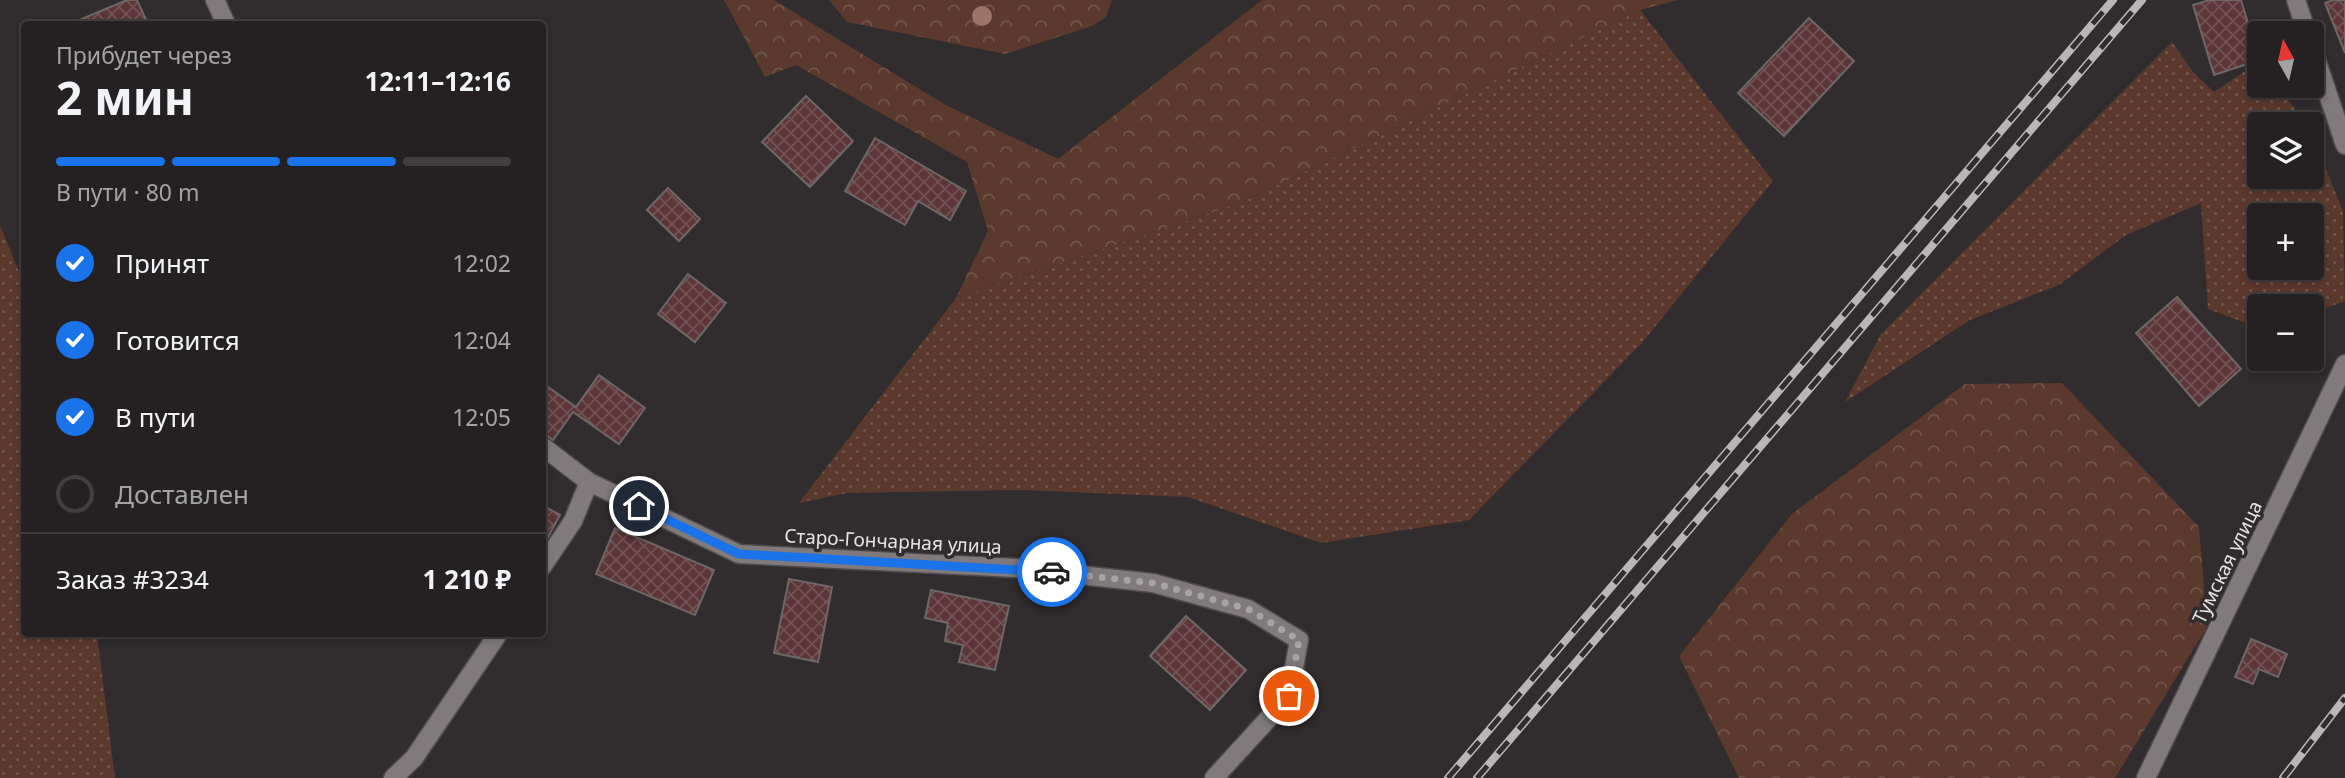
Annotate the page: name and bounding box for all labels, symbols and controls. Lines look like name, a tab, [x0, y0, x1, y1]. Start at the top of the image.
north arrow	[2247, 21, 2324, 98]
map controls	[2247, 21, 2324, 371]
text: Прибудет через	[56, 39, 232, 71]
text: 12:11–12:16	[364, 63, 511, 99]
text: 2 мин	[56, 66, 194, 128]
button: layers	[2247, 112, 2324, 189]
text: В пути · 80 m	[56, 176, 199, 208]
button: +	[2247, 203, 2324, 280]
icon: check	[56, 244, 94, 282]
text: Принят	[115, 245, 209, 281]
text: 12:02	[452, 247, 511, 279]
button: −	[2247, 294, 2324, 371]
icon: check	[56, 321, 94, 359]
text: Готовится	[115, 322, 240, 358]
text: 12:04	[452, 324, 511, 356]
icon: check	[56, 398, 94, 436]
text: В пути	[115, 399, 196, 435]
text: 12:05	[452, 401, 511, 433]
text: Доставлен	[115, 476, 249, 512]
pin	[609, 476, 669, 536]
icon: home	[620, 487, 658, 525]
street label: Тумская улица	[2186, 496, 2268, 628]
street label: Старо-Гончарная улица	[784, 522, 1002, 560]
courier	[1017, 537, 1087, 607]
icon: car	[1033, 553, 1071, 591]
text: Заказ #3234	[56, 561, 209, 597]
text: 1 210 ₽	[422, 561, 511, 597]
pin	[1259, 666, 1319, 726]
icon: bag	[1270, 677, 1308, 715]

